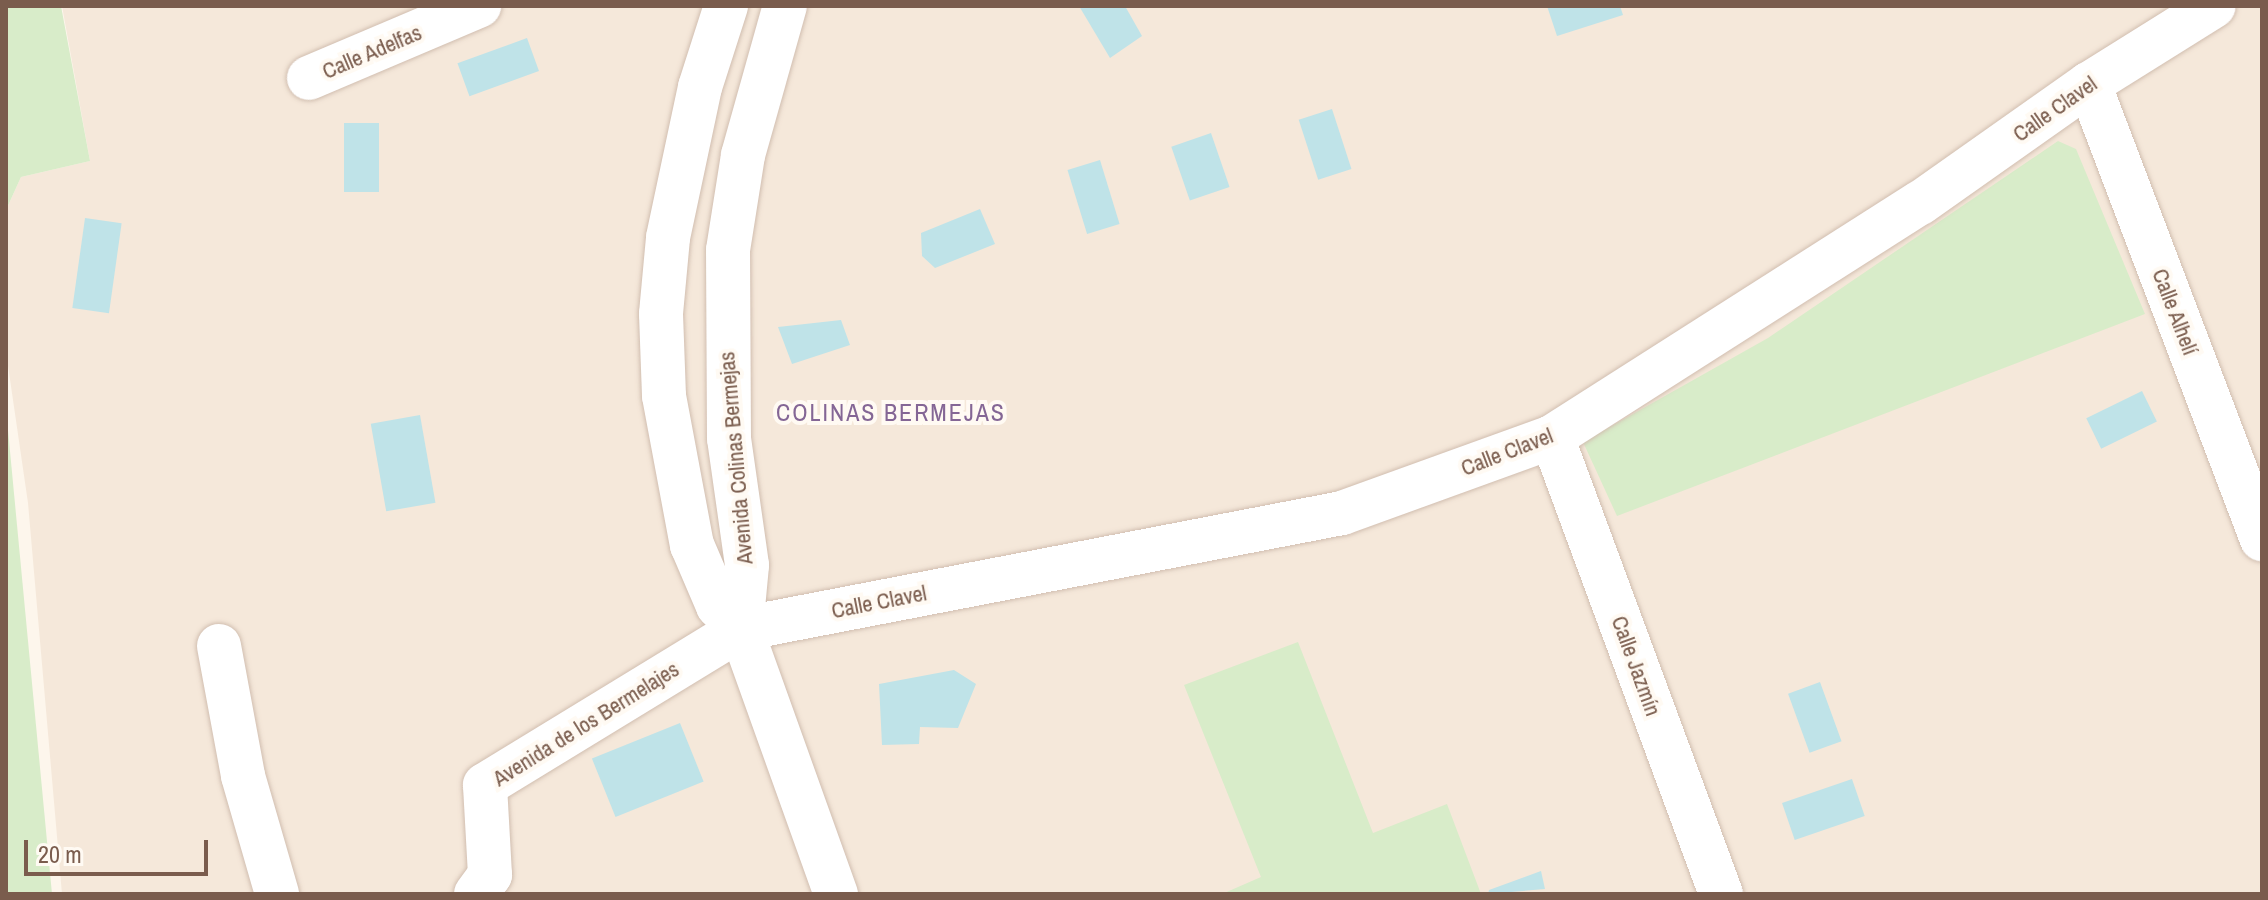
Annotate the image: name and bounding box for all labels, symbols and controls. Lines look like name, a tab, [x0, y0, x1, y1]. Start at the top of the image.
street label: Calle Adelfas	[318, 19, 426, 85]
street label: Calle Clavel	[2008, 71, 2102, 147]
street label: Calle Alhelí	[2146, 265, 2204, 359]
street label: Avenida Colinas Bermejas	[714, 351, 758, 565]
district label: COLINAS BERMEJAS	[776, 399, 1006, 427]
street label: Calle Clavel	[1457, 422, 1557, 482]
street label: Calle Clavel	[829, 580, 929, 624]
street label: Calle Jazmín	[1606, 613, 1666, 719]
street label: Avenida de los Bermelajes	[488, 656, 684, 792]
scale bar	[28, 824, 212, 874]
text: 20 m	[38, 838, 82, 870]

